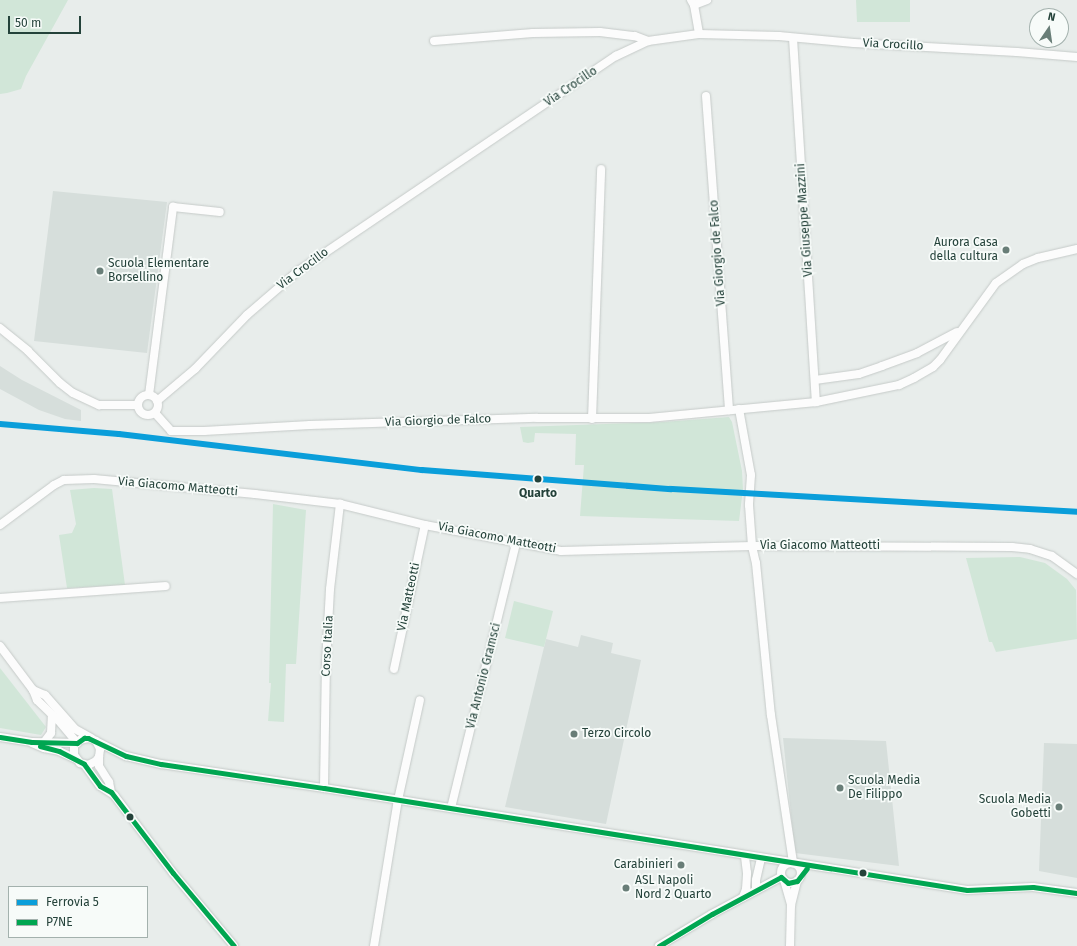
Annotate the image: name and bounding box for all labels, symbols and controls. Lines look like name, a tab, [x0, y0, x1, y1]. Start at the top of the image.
scale bar	[10, 8, 83, 34]
north arrow	[1029, 8, 1069, 48]
text: N	[1047, 10, 1057, 24]
text: 50 m	[15, 16, 41, 30]
street label: Via Crocillo	[862, 36, 924, 54]
street label: Via Crocillo	[542, 64, 600, 110]
street label: Via Giuseppe Mazzini	[794, 163, 816, 277]
street label: Via Giorgio de Falco	[707, 199, 729, 307]
place label: Aurora Casa della cultura	[929, 236, 998, 264]
street label: Via Crocillo	[274, 245, 332, 293]
marker: Aurora Casa della cultura	[1001, 245, 1011, 255]
place label: Scuola Elementare Borsellino	[108, 257, 209, 285]
marker: Scuola Elementare Borsellino	[95, 266, 105, 276]
street label: Via Giorgio de Falco	[385, 412, 491, 430]
marker: Quarto	[531, 472, 545, 486]
street label: Via Giacomo Matteotti	[118, 475, 238, 499]
place label: Quarto	[519, 487, 557, 501]
street label: Via Giacomo Matteotti	[437, 519, 557, 557]
street label: Via Giacomo Matteotti	[760, 539, 880, 553]
street label: Via Matteotti	[395, 561, 423, 633]
street label: Corso Italia	[319, 615, 337, 677]
street label: Via Antonio Gramsci	[464, 621, 504, 731]
place label: Terzo Circolo	[582, 727, 651, 741]
marker: Terzo Circolo	[569, 729, 579, 739]
place label: Scuola Media De Filippo	[848, 774, 920, 802]
marker: Scuola Media De Filippo	[835, 783, 845, 793]
place label: Scuola Media Gobetti	[979, 793, 1051, 821]
marker: Scuola Media Gobetti	[1054, 802, 1064, 812]
unlabelled marker	[125, 812, 135, 822]
place label: Carabinieri	[614, 858, 673, 872]
marker: Carabinieri	[676, 860, 686, 870]
unlabelled marker	[858, 868, 868, 878]
place label: ASL Napoli Nord 2 Quarto	[635, 874, 712, 902]
marker: ASL Napoli Nord 2 Quarto	[620, 882, 632, 894]
legend	[8, 886, 148, 938]
text: Ferrovia 5	[46, 895, 99, 909]
text: P7NE	[46, 915, 73, 929]

